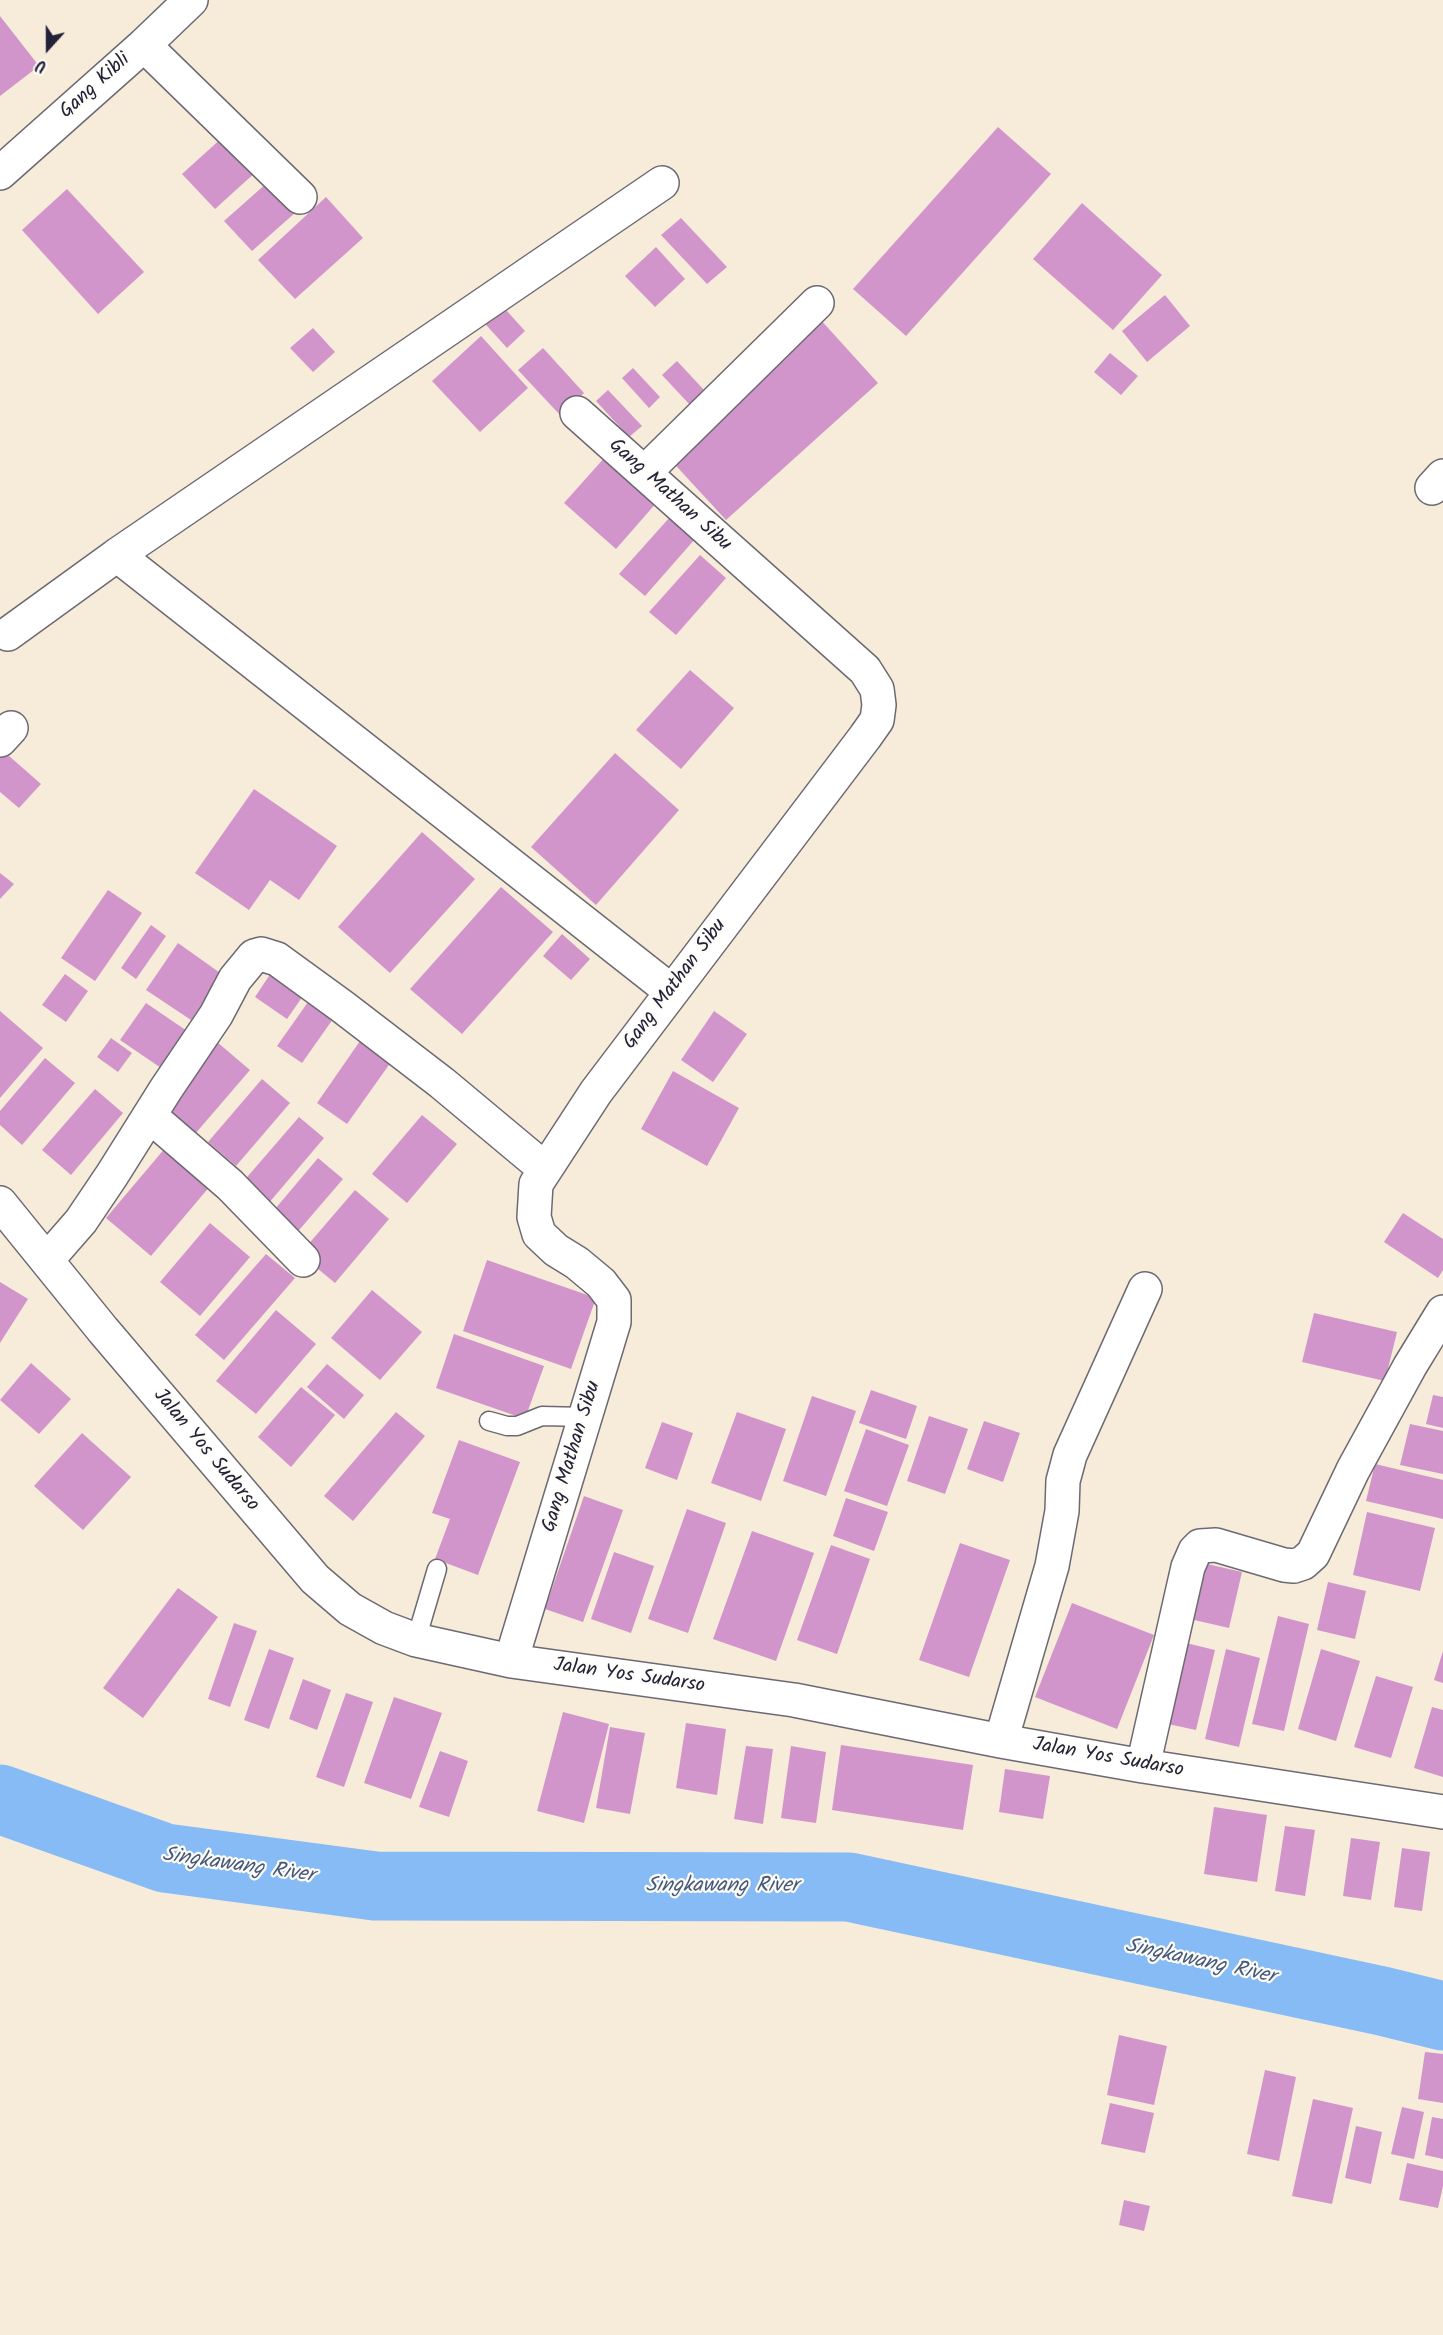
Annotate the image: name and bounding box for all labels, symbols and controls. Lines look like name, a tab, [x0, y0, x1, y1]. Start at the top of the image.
north arrow	[18, 18, 78, 78]
street label: Gang Kibli	[56, 49, 136, 125]
text: U	[32, 52, 50, 79]
street label: Gang Mathan Sibu	[603, 435, 735, 557]
street label: Gang Mathan Sibu	[619, 915, 733, 1055]
street label: Gang Mathan Sibu	[539, 1378, 607, 1536]
street label: Jalan Yos Sudarso	[147, 1385, 263, 1517]
street label: Jalan Yos Sudarso	[552, 1654, 706, 1700]
street label: Jalan Yos Sudarso	[1031, 1734, 1185, 1784]
water label: Singkawang River	[160, 1844, 316, 1890]
water label: Singkawang River	[645, 1874, 799, 1900]
water label: Singkawang River	[1122, 1935, 1278, 1991]

